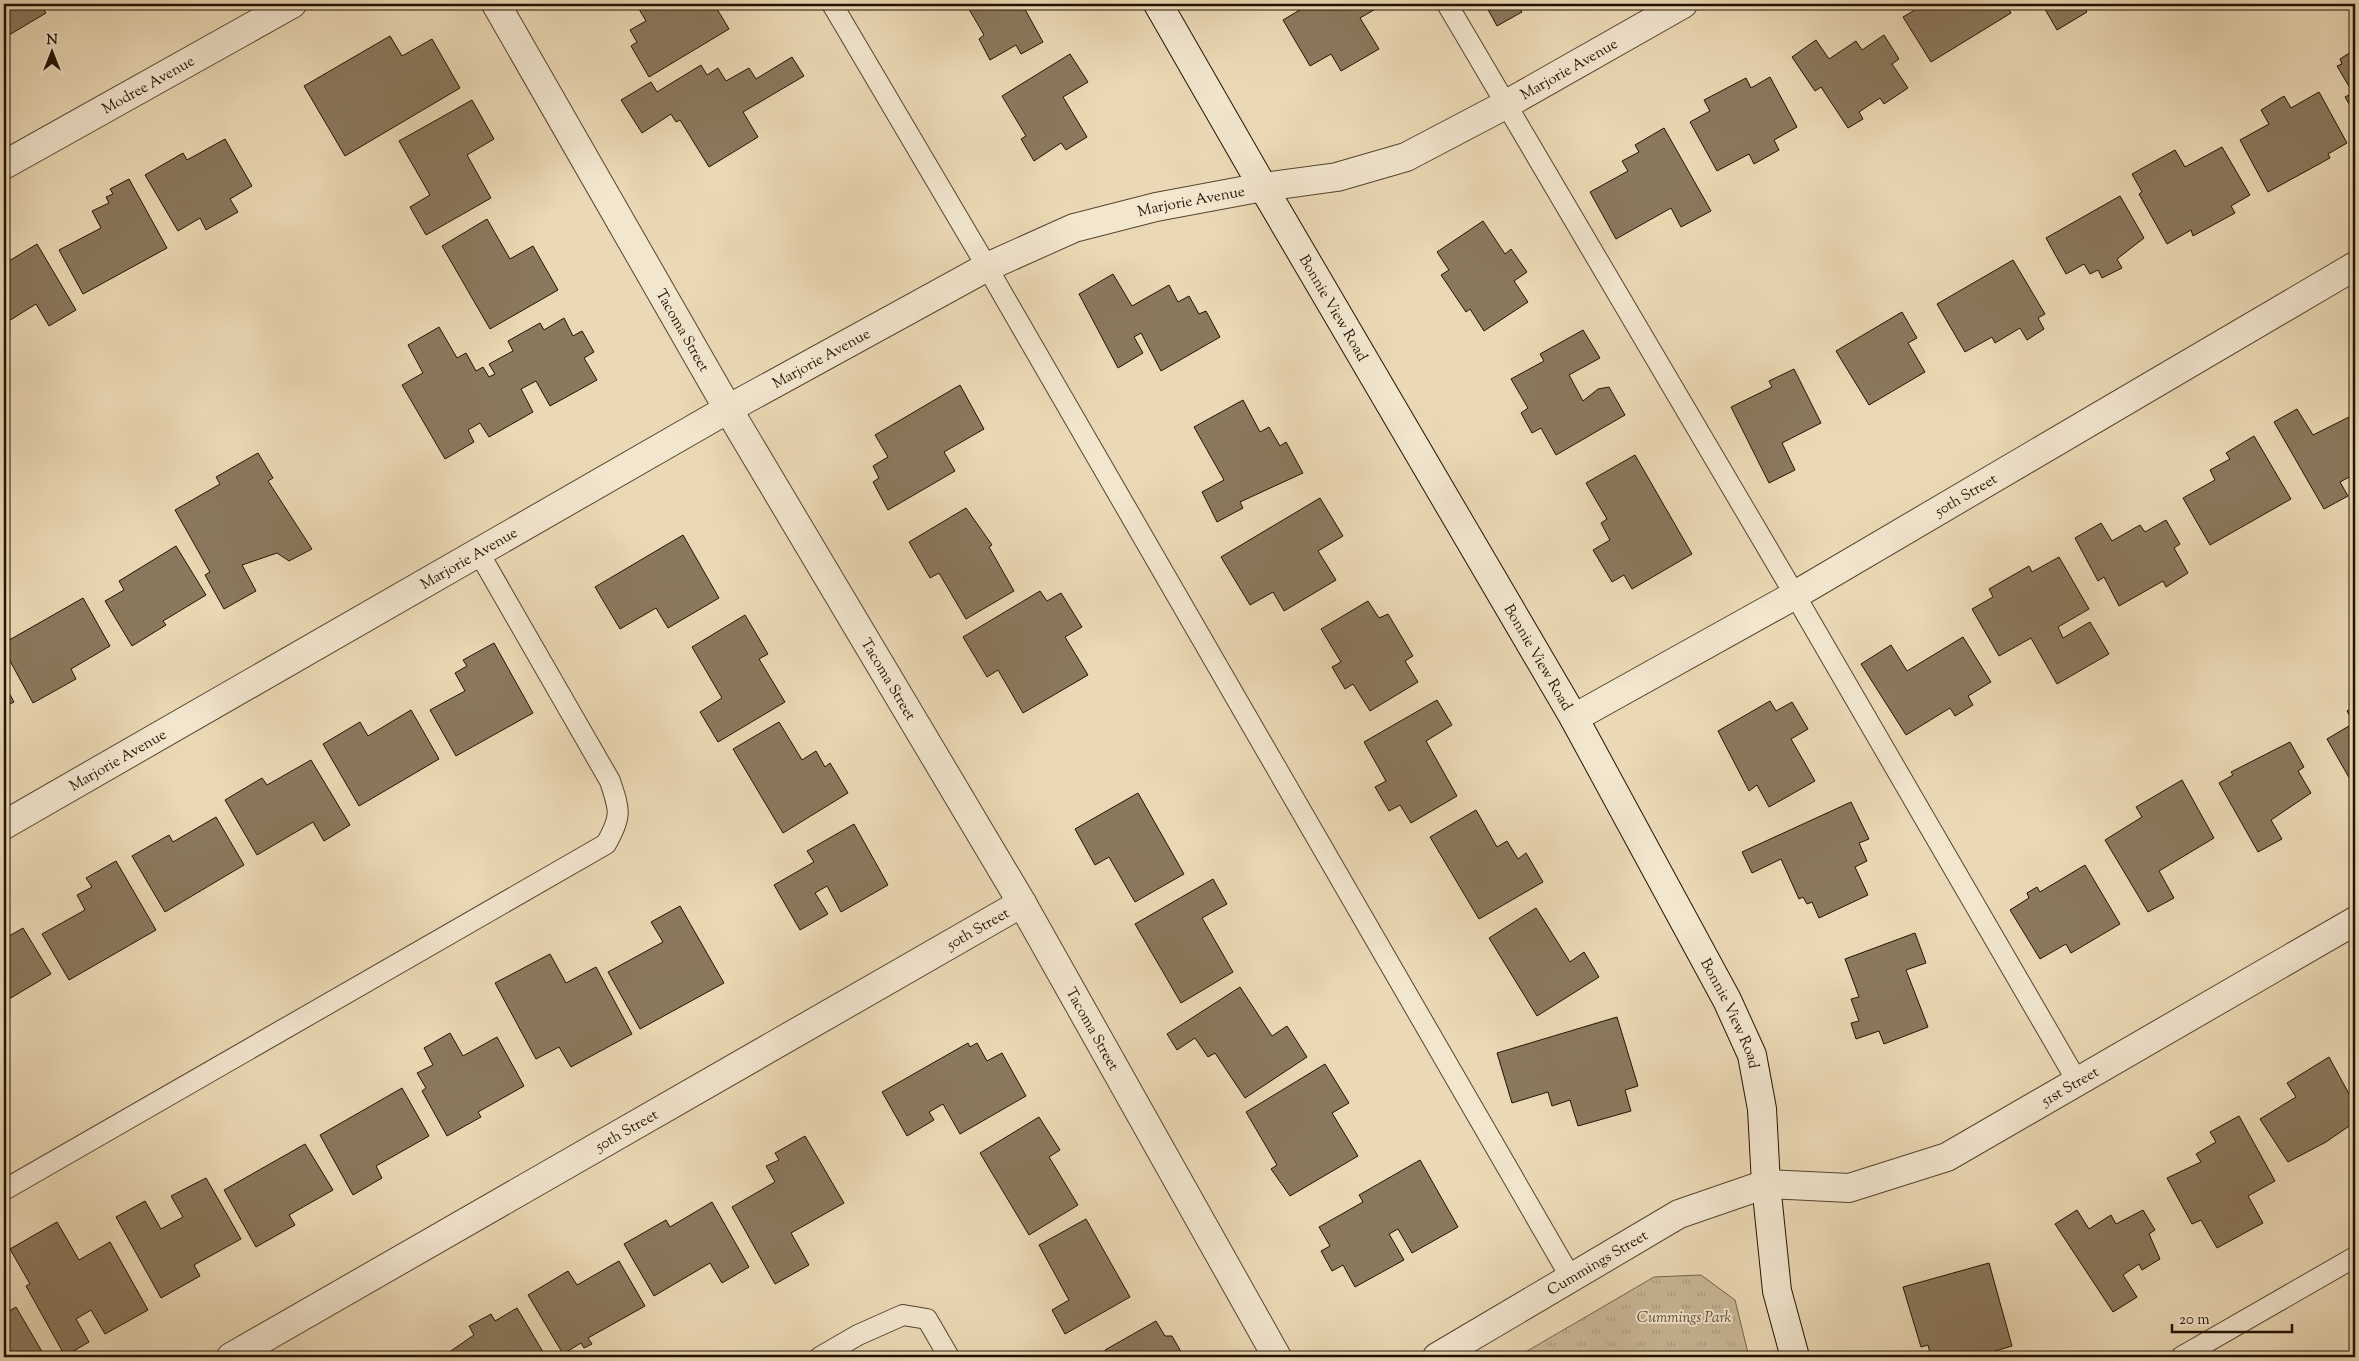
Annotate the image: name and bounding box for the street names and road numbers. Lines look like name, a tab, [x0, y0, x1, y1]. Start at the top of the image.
street label: Marjorie Avenue	[1517, 34, 1622, 106]
street label: Modree Avenue	[99, 51, 199, 120]
street label: Marjorie Avenue	[1136, 182, 1247, 223]
street label: Bonnie View Road	[1293, 251, 1372, 366]
street label: Tacoma Street	[650, 286, 714, 376]
street label: Marjorie Avenue	[769, 324, 874, 395]
street label: 50th Street	[1931, 469, 2002, 523]
street label: Marjorie Avenue	[417, 523, 522, 595]
street label: Bonnie View Road	[1498, 601, 1577, 716]
street label: Tacoma Street	[855, 635, 920, 725]
street label: Marjorie Avenue	[66, 725, 171, 797]
street label: 50th Street	[942, 903, 1014, 956]
street label: Bonnie View Road	[1694, 955, 1763, 1071]
street label: Tacoma Street	[1060, 984, 1123, 1075]
street label: 51st Street	[2037, 1062, 2103, 1113]
street label: 50th Street	[591, 1105, 662, 1158]
street label: Cummings Street	[1544, 1226, 1652, 1302]

